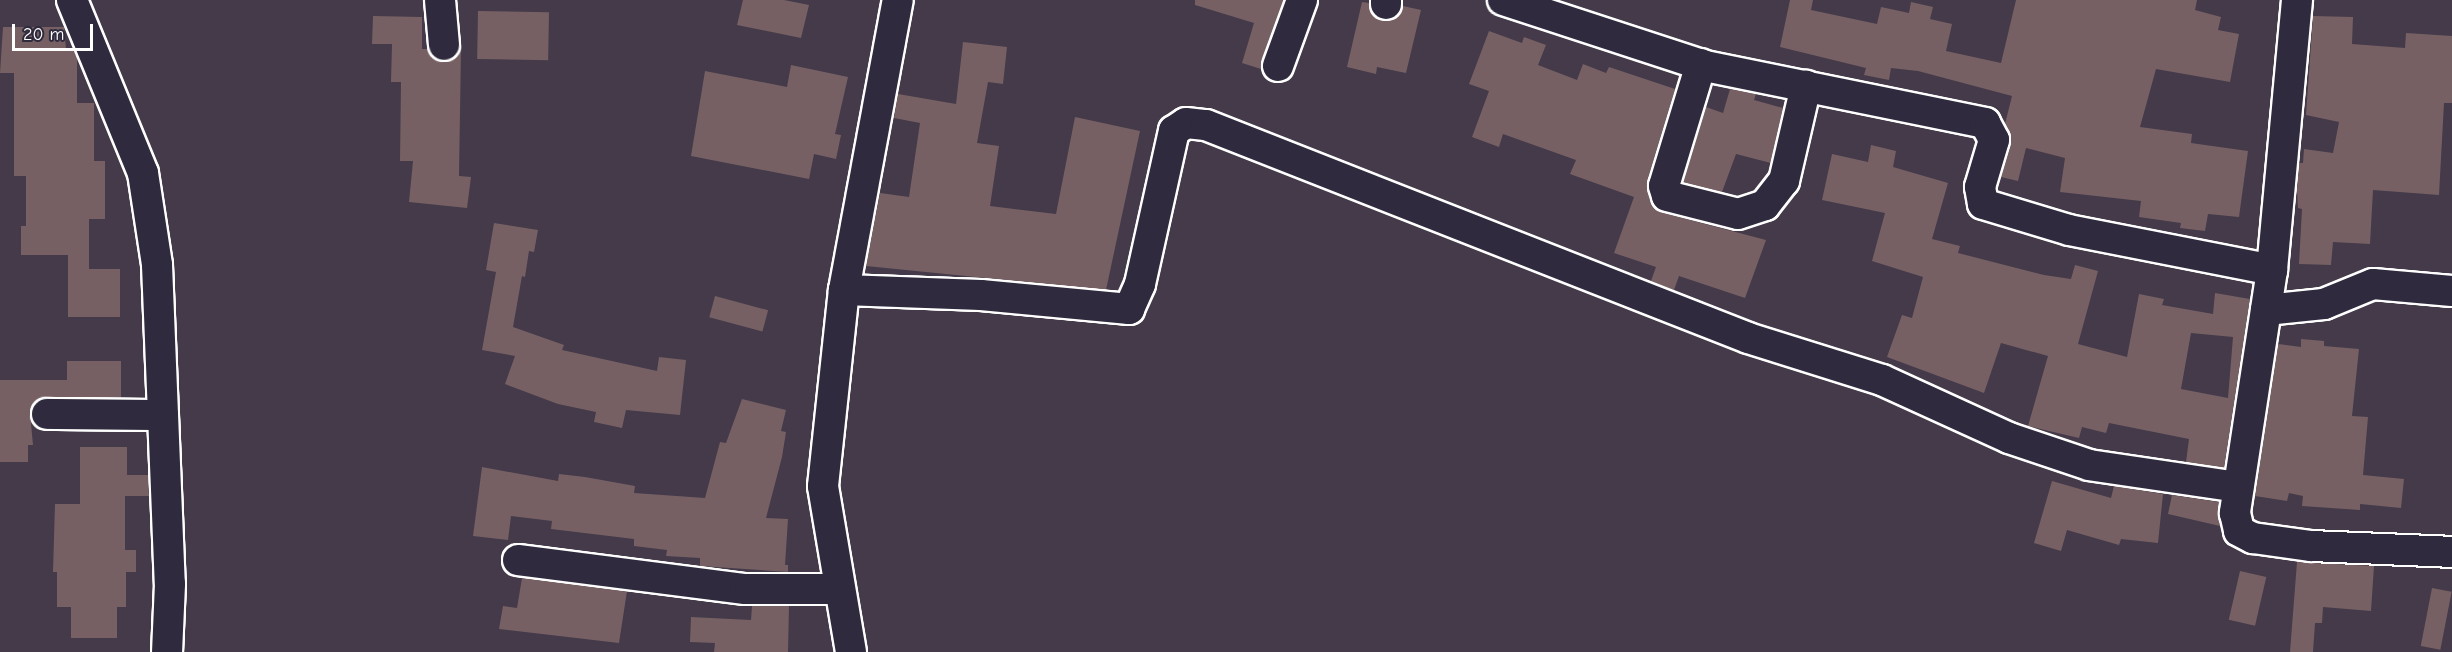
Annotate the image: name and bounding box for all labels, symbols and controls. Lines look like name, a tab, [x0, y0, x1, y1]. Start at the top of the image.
scale bar	[15, 12, 96, 50]
text: 20 m	[23, 24, 64, 45]

